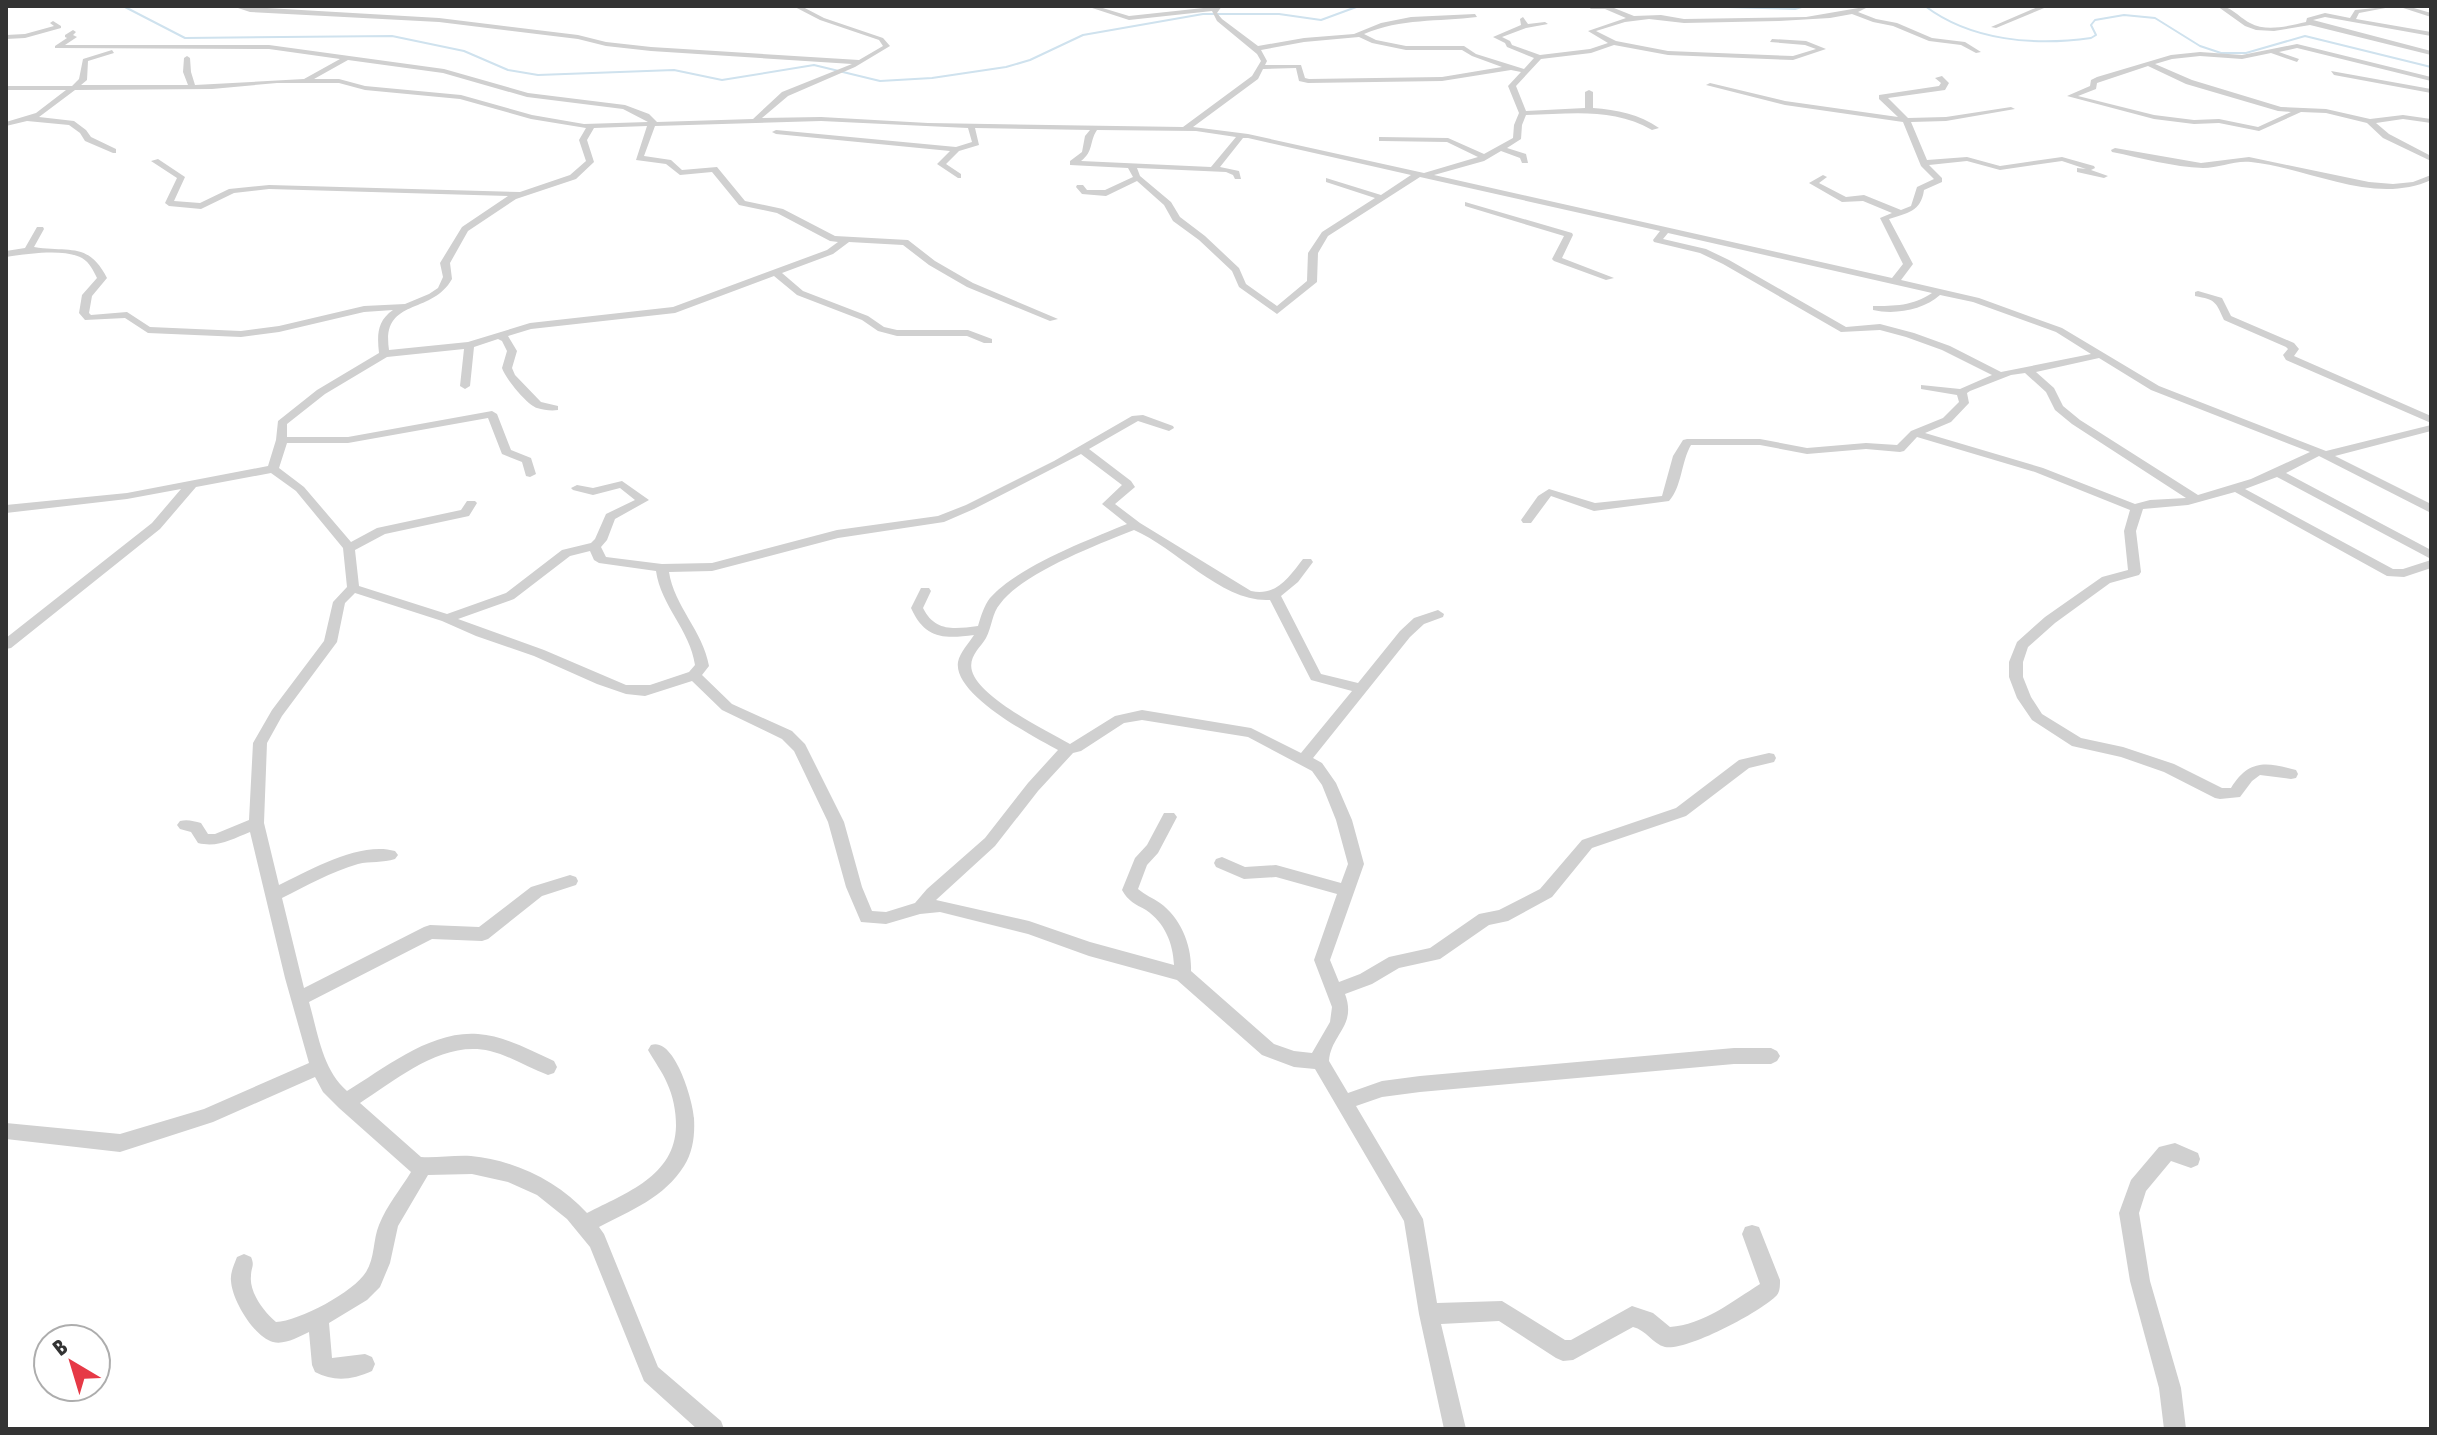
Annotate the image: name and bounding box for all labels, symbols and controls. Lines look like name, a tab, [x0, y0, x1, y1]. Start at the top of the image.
north arrow	[32, 1323, 112, 1403]
text: B	[48, 1333, 72, 1361]

